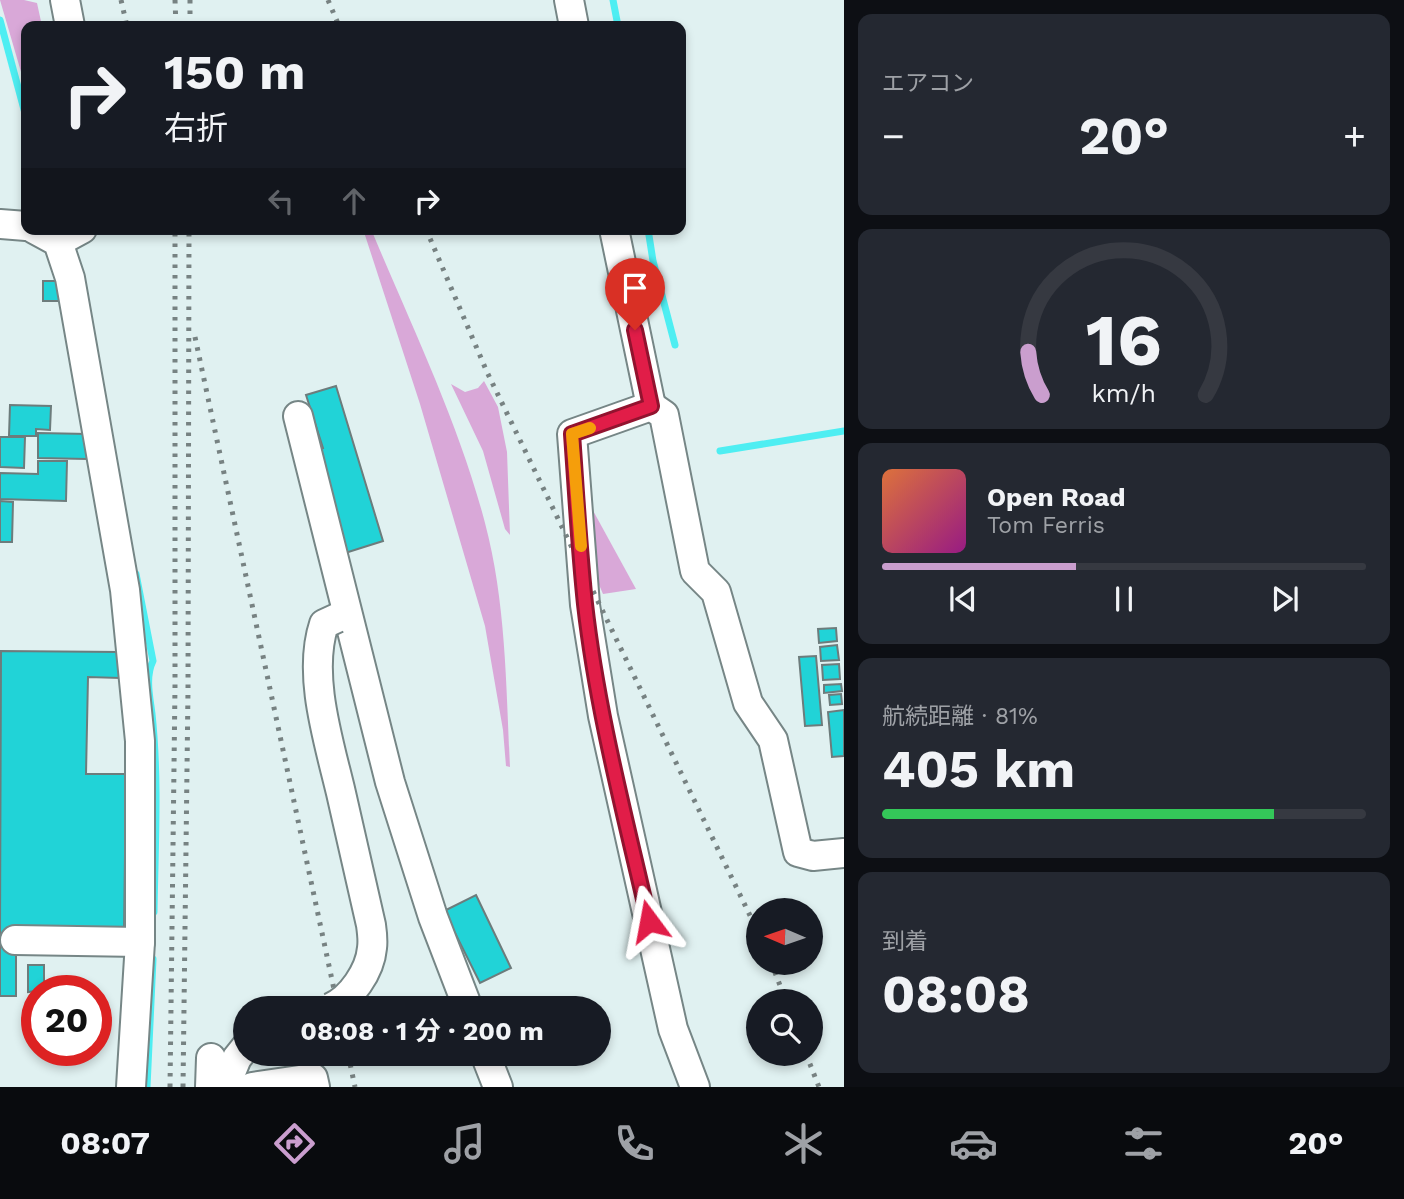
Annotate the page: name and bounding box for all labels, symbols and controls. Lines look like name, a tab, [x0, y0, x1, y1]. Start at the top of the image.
text: 150 m	[164, 43, 305, 101]
icon: right	[49, 49, 140, 140]
text: エアコン	[882, 70, 974, 97]
text: 20°	[1079, 106, 1169, 167]
text: 右折	[164, 109, 228, 147]
text: −	[882, 114, 905, 158]
text: +	[1343, 114, 1366, 158]
icon: left	[262, 182, 300, 220]
icon: ahead	[335, 182, 373, 220]
icon: right	[408, 182, 446, 220]
pin	[605, 258, 665, 330]
icon: arrive	[616, 269, 654, 307]
text: 16	[1086, 297, 1162, 383]
text: km/h	[1092, 379, 1156, 408]
text: Open Road	[987, 482, 1125, 512]
text: Tom Ferris	[987, 512, 1105, 539]
icon: previous	[944, 580, 982, 618]
icon: pause	[1105, 580, 1143, 618]
icon: next	[1266, 580, 1304, 618]
text: 航続距離 · 81%	[882, 703, 1038, 730]
text: 405 km	[882, 739, 1075, 800]
position arrow	[612, 884, 686, 958]
north arrow	[746, 898, 822, 975]
map controls	[746, 898, 823, 1066]
text: 到着	[882, 928, 928, 955]
text: 08:08	[882, 964, 1030, 1025]
speed limit sign: 20	[21, 975, 112, 1066]
button: search	[746, 989, 823, 1066]
text: 08:08 · 1 分 · 200 m	[300, 1016, 544, 1046]
icon: directions	[270, 1119, 319, 1168]
icon: music	[440, 1119, 489, 1168]
icon: phone	[610, 1119, 659, 1168]
icon: climate	[779, 1119, 828, 1168]
icon: car	[949, 1119, 998, 1168]
icon: filters	[1119, 1119, 1168, 1168]
text: 08:07	[60, 1124, 150, 1162]
text: 20°	[1288, 1124, 1344, 1162]

